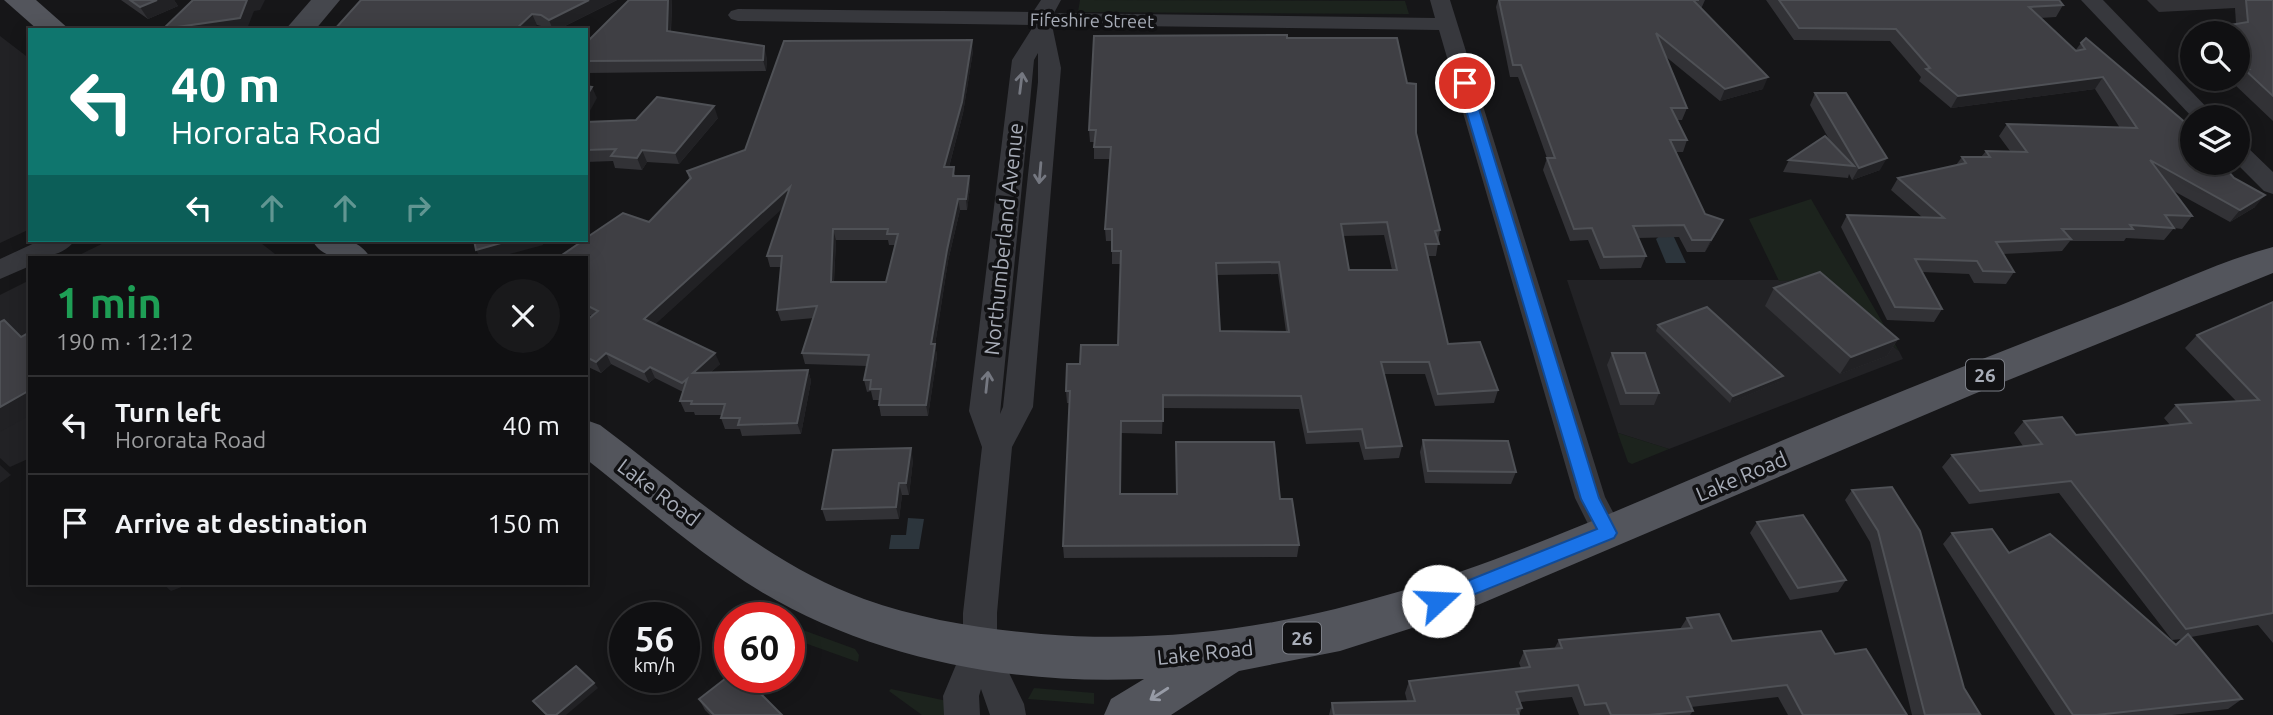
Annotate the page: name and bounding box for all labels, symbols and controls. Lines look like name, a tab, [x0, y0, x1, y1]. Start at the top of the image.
street label: Fifeshire Street	[1030, 9, 1154, 31]
map controls	[2180, 21, 2250, 175]
button: search	[2180, 21, 2250, 91]
pin	[1435, 53, 1495, 113]
icon: left	[56, 56, 147, 147]
text: 40 m	[171, 56, 280, 111]
icon: arrive	[1446, 64, 1484, 102]
one-way arrow	[1014, 72, 1027, 95]
button: layers	[2180, 105, 2250, 175]
text: Hororata Road	[171, 114, 381, 150]
street label: Northumberland Avenue	[979, 122, 1027, 356]
one-way arrow	[1033, 161, 1046, 184]
icon: left	[180, 189, 218, 227]
icon: ahead	[253, 189, 291, 227]
icon: ahead	[326, 189, 364, 227]
icon: right	[399, 189, 437, 227]
text: 1 min	[56, 279, 162, 326]
button: close	[486, 279, 560, 353]
text: 190 m · 12:12	[56, 329, 194, 354]
road number: 26	[1966, 360, 2004, 390]
one-way arrow	[981, 371, 994, 394]
text: Turn left	[115, 398, 221, 427]
icon: left	[56, 406, 94, 444]
text: 40 m	[502, 411, 560, 440]
text: Hororata Road	[115, 427, 266, 452]
street label: Lake Road	[1692, 446, 1790, 506]
street label: Lake Road	[613, 453, 705, 531]
icon: arrive	[56, 504, 94, 542]
text: Arrive at destination	[115, 509, 368, 538]
text: 150 m	[488, 509, 560, 538]
position arrow	[1401, 564, 1475, 638]
speed limit sign: 60	[714, 602, 805, 693]
text: 56	[635, 618, 674, 658]
road number: 26	[1283, 622, 1321, 653]
street label: Lake Road	[1156, 635, 1254, 669]
text: km/h	[634, 655, 675, 675]
one-way arrow	[1149, 687, 1169, 701]

